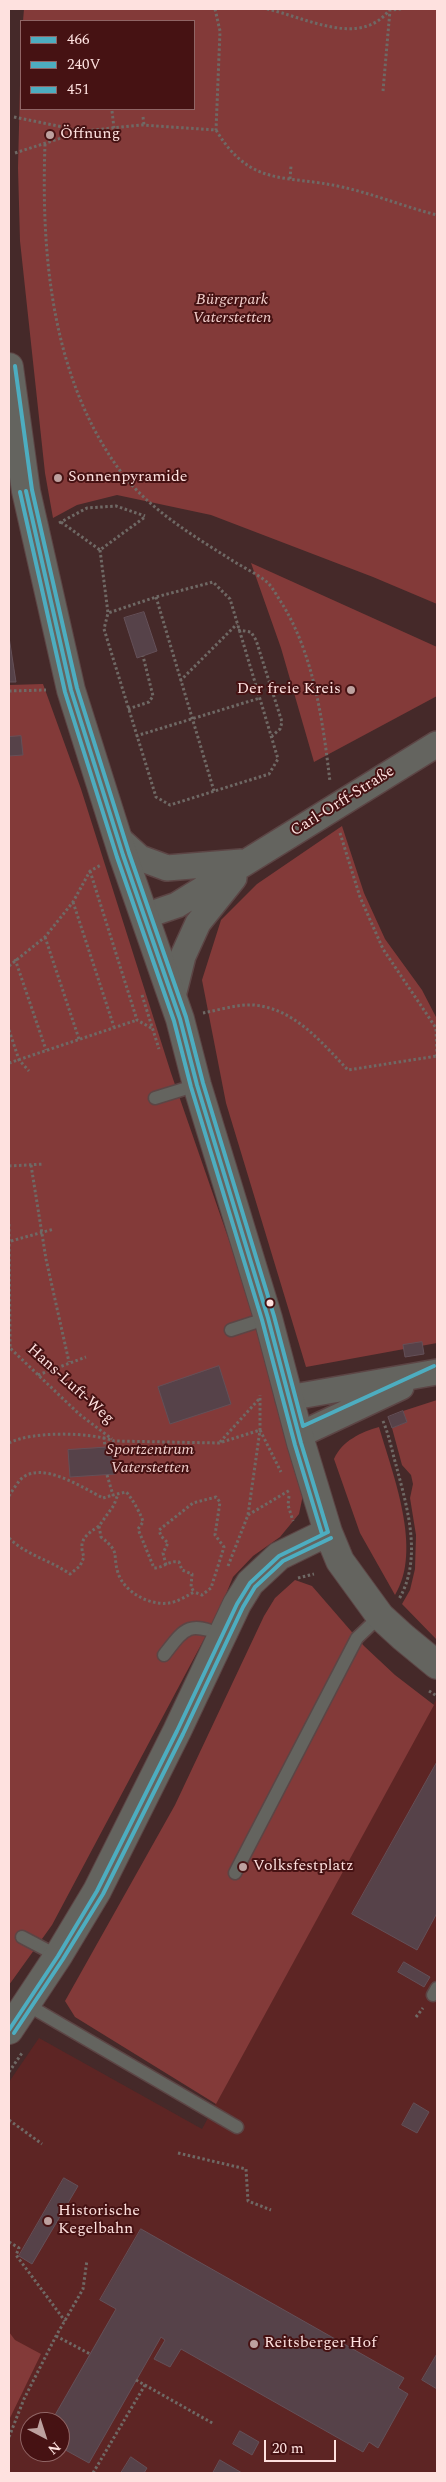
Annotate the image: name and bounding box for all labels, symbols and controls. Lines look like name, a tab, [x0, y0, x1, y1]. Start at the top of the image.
legend	[20, 20, 195, 110]
text: 466	[67, 28, 90, 51]
text: 240V	[67, 53, 101, 76]
text: 451	[67, 78, 90, 101]
place label: Öffnung	[60, 125, 120, 145]
marker: Öffnung	[44, 129, 56, 141]
park label: Bürgerpark Vaterstetten	[192, 291, 272, 329]
place label: Sonnenpyramide	[68, 468, 188, 488]
marker: Sonnenpyramide	[52, 472, 64, 484]
place label: Der freie Kreis	[237, 680, 341, 700]
marker: Der freie Kreis	[345, 684, 357, 696]
street label: Carl-Orff-Straße	[288, 762, 398, 842]
unlabelled marker	[265, 1298, 275, 1308]
street label: Hans-Luft-Weg	[23, 1341, 117, 1429]
park label: Sportzentrum Vaterstetten	[106, 1441, 194, 1479]
place label: Volksfestplatz	[253, 1857, 354, 1877]
marker: Volksfestplatz	[237, 1861, 249, 1873]
place label: Historische Kegelbahn	[58, 2202, 140, 2240]
marker: Historische Kegelbahn	[42, 2215, 54, 2227]
place label: Reitsberger Hof	[264, 2334, 377, 2354]
marker: Reitsberger Hof	[248, 2338, 260, 2350]
north arrow	[20, 2412, 70, 2462]
scale bar	[266, 2430, 338, 2462]
text: N	[43, 2436, 65, 2460]
text: 20 m	[272, 2437, 304, 2460]

